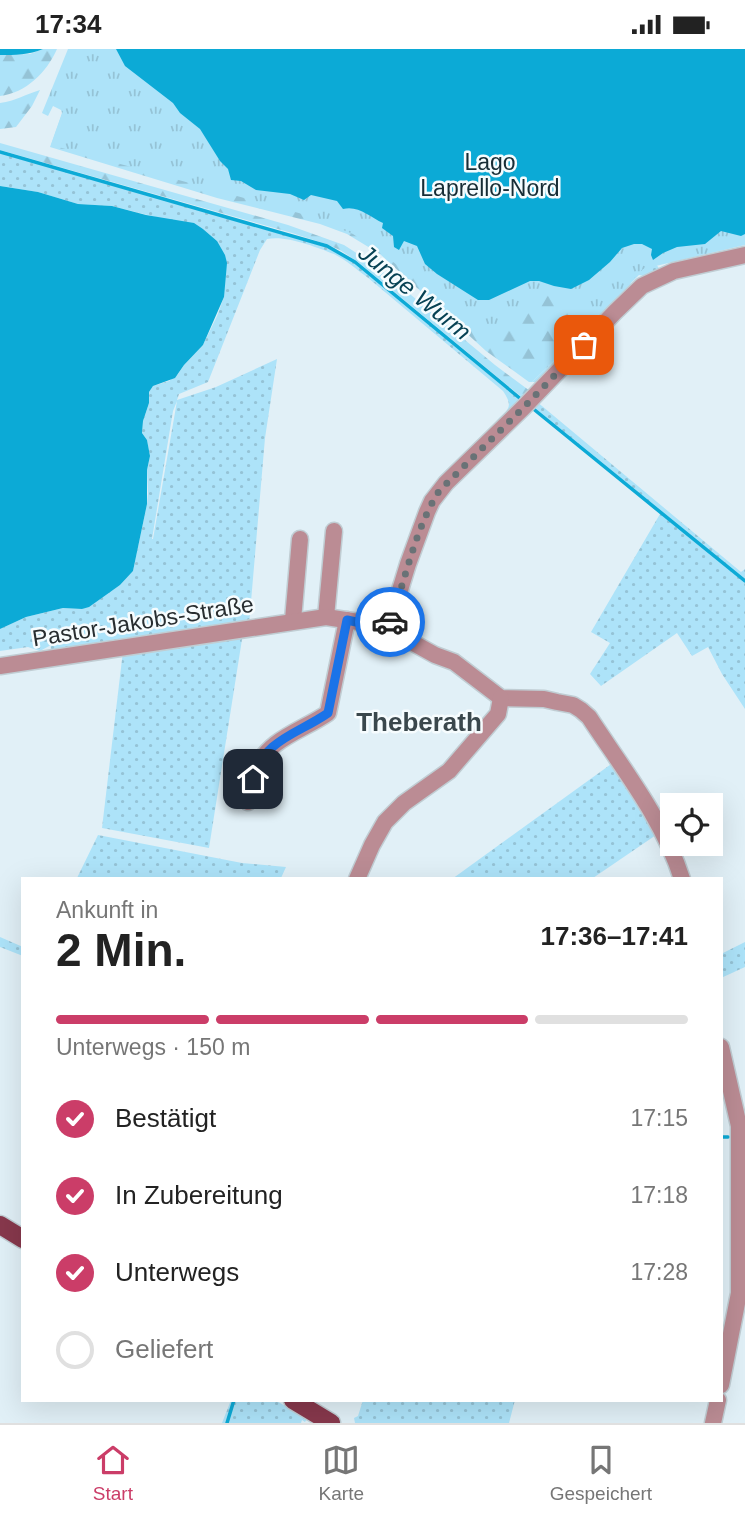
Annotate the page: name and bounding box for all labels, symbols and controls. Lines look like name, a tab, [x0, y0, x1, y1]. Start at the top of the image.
text: 17:34	[35, 9, 102, 39]
park label: Lago Laprello-Nord	[420, 149, 560, 201]
water label: Junge Wurm	[353, 238, 476, 345]
pin	[554, 315, 614, 375]
icon: bag	[565, 326, 603, 364]
courier	[355, 587, 425, 657]
street label: Pastor-Jakobs-Straße	[30, 591, 256, 651]
icon: car	[371, 603, 409, 641]
district label: Theberath	[356, 707, 482, 737]
pin	[223, 749, 283, 809]
icon: home	[234, 760, 272, 798]
map controls	[660, 793, 723, 856]
button: locate	[660, 793, 723, 856]
text: Ankunft in	[56, 897, 158, 923]
text: 17:36–17:41	[541, 921, 688, 951]
text: 2 Min.	[56, 924, 186, 976]
text: Unterwegs · 150 m	[56, 1034, 250, 1060]
icon: check	[56, 1100, 94, 1138]
text: Bestätigt	[115, 1103, 216, 1133]
text: 17:15	[630, 1105, 688, 1131]
icon: check	[56, 1177, 94, 1215]
text: In Zubereitung	[115, 1180, 283, 1210]
text: 17:18	[630, 1182, 688, 1208]
icon: check	[56, 1254, 94, 1292]
text: Unterwegs	[115, 1257, 239, 1287]
text: 17:28	[630, 1259, 688, 1285]
text: Geliefert	[115, 1334, 213, 1364]
tab: Start	[93, 1441, 133, 1505]
tab: Karte	[319, 1441, 364, 1505]
tab: Gespeichert	[550, 1441, 652, 1505]

